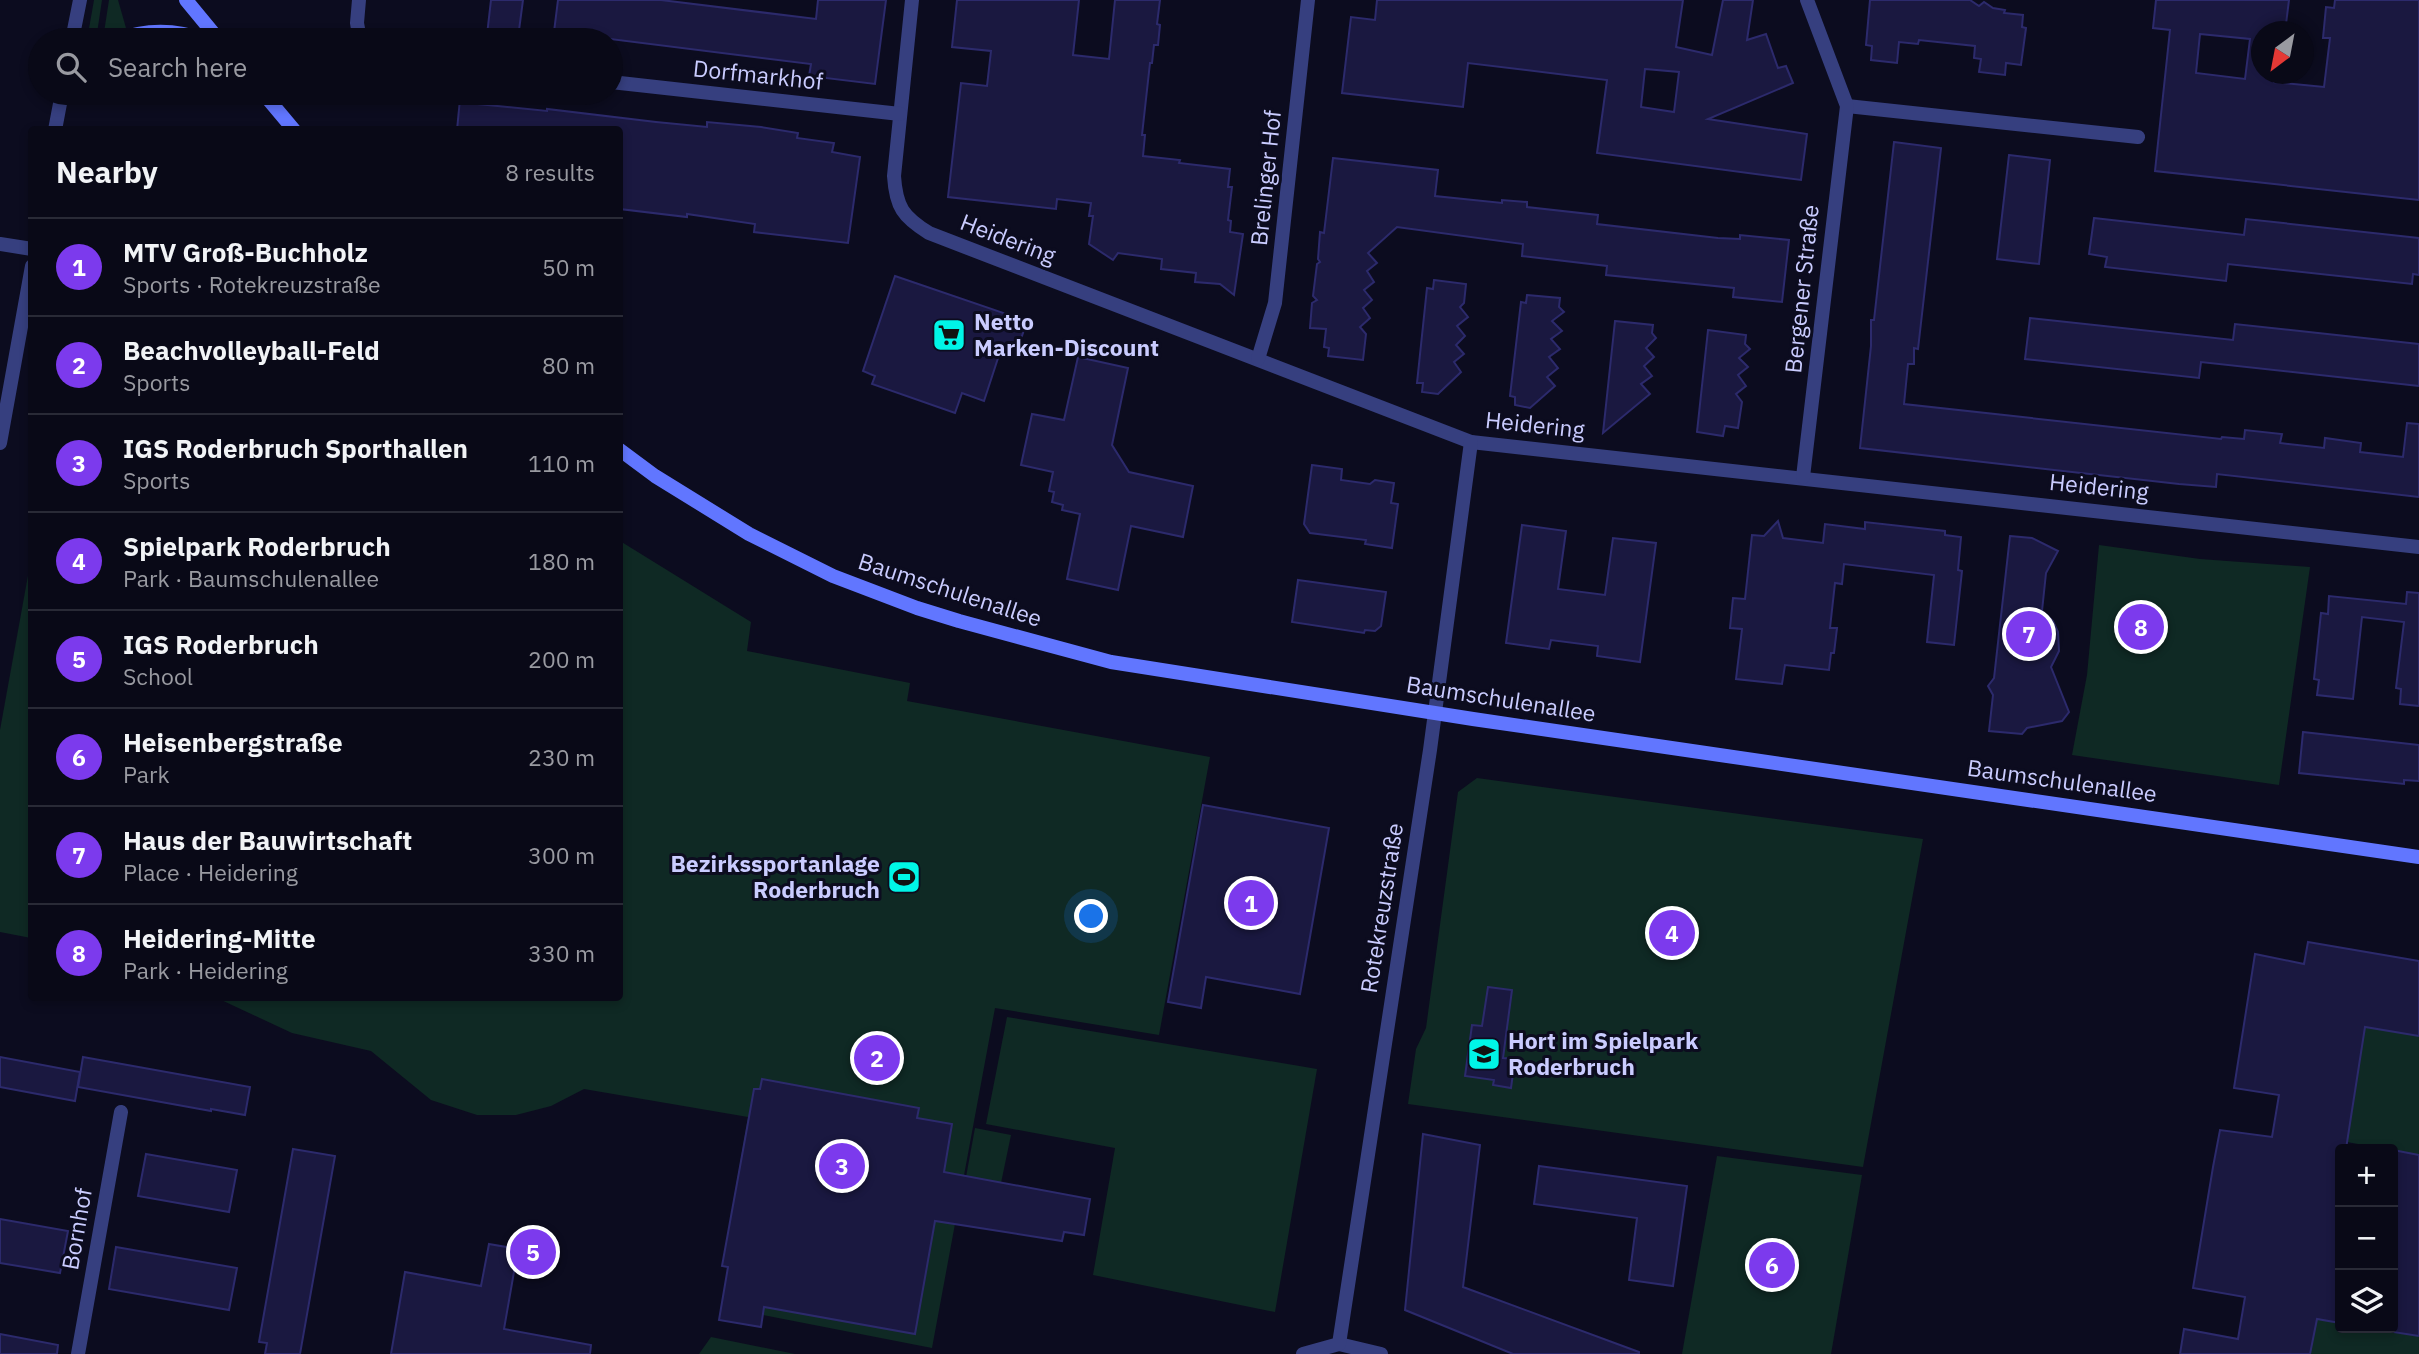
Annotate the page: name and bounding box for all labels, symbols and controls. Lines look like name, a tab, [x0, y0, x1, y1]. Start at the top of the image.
north arrow	[2251, 21, 2314, 84]
search box	[28, 28, 623, 105]
icon: search	[52, 48, 90, 86]
text: Search here	[108, 50, 247, 84]
street label: Dorfmarkhof	[692, 52, 825, 96]
street label: Brelinger Hof	[1243, 109, 1287, 247]
text: Nearby	[56, 152, 158, 191]
text: 8 results	[505, 157, 595, 187]
street label: Bergener Straße	[1777, 203, 1825, 375]
street label: Heidering	[956, 206, 1060, 270]
text: MTV Groß-Buchholz	[123, 235, 368, 269]
text: 1	[72, 252, 86, 282]
text: 50 m	[542, 252, 595, 282]
text: Sports · Rotekreuzstraße	[123, 269, 381, 299]
place label: Netto Marken-Discount	[974, 306, 1159, 362]
supermarket icon: Netto Marken-Discount	[930, 316, 968, 354]
text: Beachvolleyball-Feld	[123, 333, 380, 367]
text: 2	[72, 350, 86, 380]
text: 80 m	[542, 350, 595, 380]
text: Sports	[123, 367, 190, 397]
street label: Heidering	[1484, 404, 1586, 444]
text: IGS Roderbruch Sporthallen	[123, 431, 468, 465]
text: 3	[72, 448, 86, 478]
text: 110 m	[528, 448, 595, 478]
text: Sports	[123, 465, 190, 495]
street label: Heidering	[2048, 466, 2150, 506]
text: Spielpark Roderbruch	[123, 529, 391, 563]
street label: Baumschulenallee	[855, 545, 1046, 633]
text: 4	[72, 546, 86, 576]
text: 180 m	[528, 546, 595, 576]
text: Park · Baumschulenallee	[123, 563, 379, 593]
pin: 8	[2118, 601, 2164, 653]
pin: 7	[2006, 608, 2052, 660]
text: IGS Roderbruch	[123, 627, 319, 661]
text: 5	[72, 644, 86, 674]
text: 200 m	[528, 644, 595, 674]
text: School	[123, 661, 193, 691]
street label: Baumschulenallee	[1404, 668, 1598, 728]
text: Heisenbergstraße	[123, 725, 343, 759]
text: 6	[72, 742, 86, 772]
text: 230 m	[528, 742, 595, 772]
street label: Baumschulenallee	[1965, 752, 2159, 808]
text: Park	[123, 759, 170, 789]
street label: Rotekreuzstraße	[1353, 821, 1409, 995]
text: Haus der Bauwirtschaft	[123, 823, 412, 857]
text: 7	[72, 840, 86, 870]
text: 300 m	[528, 840, 595, 870]
place label: Bezirkssportanlage Roderbruch	[671, 848, 880, 904]
text: Place · Heidering	[123, 857, 298, 887]
sports icon: Bezirkssportanlage Roderbruch	[885, 858, 923, 896]
pin: 1	[1228, 877, 1274, 929]
your location	[1074, 899, 1108, 933]
pin: 4	[1649, 907, 1695, 959]
text: Heidering-Mitte	[123, 921, 316, 955]
text: 8	[72, 938, 86, 968]
text: 330 m	[528, 938, 595, 968]
text: Park · Heidering	[123, 955, 288, 985]
place label: Hort im Spielpark Roderbruch	[1508, 1025, 1699, 1081]
pin: 2	[854, 1032, 900, 1084]
school or university icon: Hort im Spielpark Roderbruch	[1465, 1035, 1503, 1073]
pin: 3	[819, 1140, 865, 1192]
map controls	[2335, 1144, 2398, 1333]
button: +	[2335, 1144, 2398, 1207]
street label: Bornhof	[54, 1186, 98, 1272]
button: −	[2335, 1207, 2398, 1270]
pin: 5	[510, 1226, 556, 1278]
pin: 6	[1749, 1239, 1795, 1291]
button: layers	[2335, 1270, 2398, 1333]

